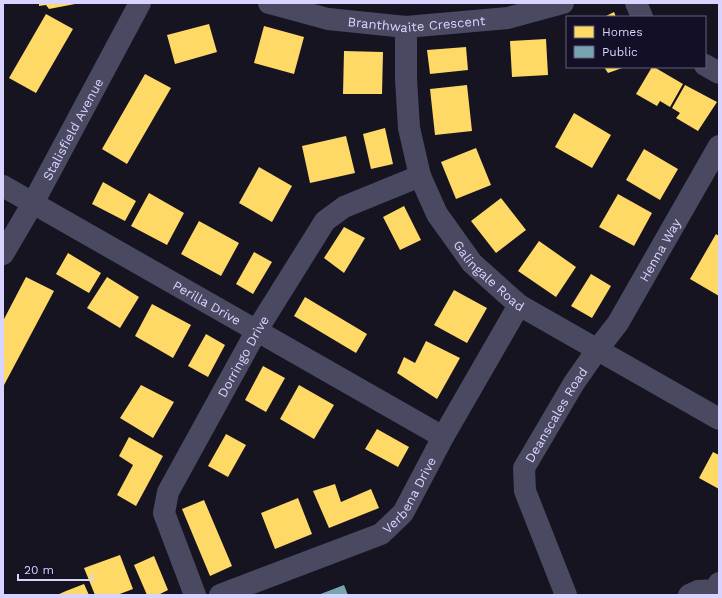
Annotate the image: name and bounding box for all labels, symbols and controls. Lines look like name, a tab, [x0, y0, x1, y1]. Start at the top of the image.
street label: Branthwaite Crescent	[347, 13, 486, 35]
legend	[566, 16, 706, 68]
text: Homes	[602, 25, 643, 39]
text: Public	[602, 45, 638, 59]
street label: Stalisfield Avenue	[40, 76, 106, 183]
street label: Henna Way	[636, 216, 684, 284]
street label: Galingale Road	[450, 238, 527, 314]
street label: Perilla Drive	[170, 278, 244, 328]
street label: Dorringo Drive	[215, 313, 272, 400]
street label: Deanscales Road	[522, 364, 591, 465]
street label: Verbena Drive	[380, 454, 439, 537]
scale bar	[18, 556, 92, 582]
text: 20 m	[24, 563, 54, 577]

